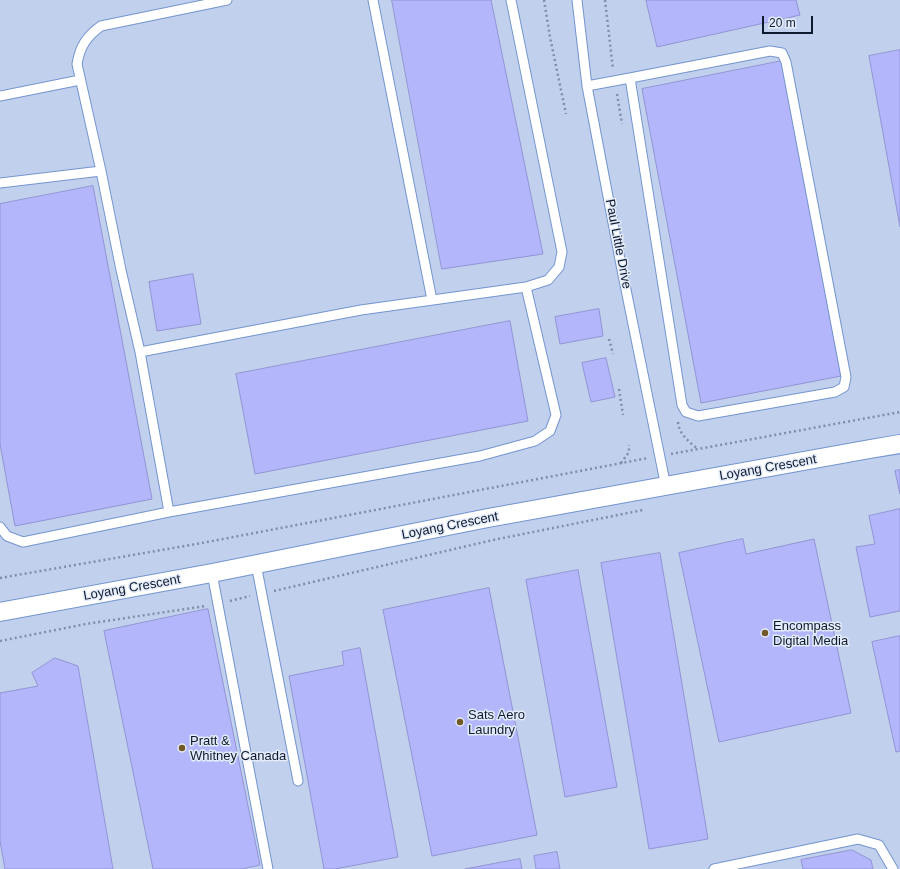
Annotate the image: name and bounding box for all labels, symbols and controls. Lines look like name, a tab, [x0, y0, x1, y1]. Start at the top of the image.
scale bar	[764, 8, 815, 34]
text: 20 m	[769, 16, 796, 30]
street label: Paul Little Drive	[602, 198, 634, 290]
street label: Loyang Crescent	[718, 452, 818, 484]
street label: Loyang Crescent	[400, 509, 500, 543]
street label: Loyang Crescent	[82, 572, 182, 604]
place label: Encompass Digital Media	[773, 618, 848, 649]
marker: Encompass Digital Media	[760, 628, 770, 638]
place label: Sats Aero Laundry	[468, 707, 525, 738]
marker: Sats Aero Laundry	[455, 717, 465, 727]
place label: Pratt & Whitney Canada	[190, 733, 286, 764]
marker: Pratt & Whitney Canada	[177, 743, 187, 753]

